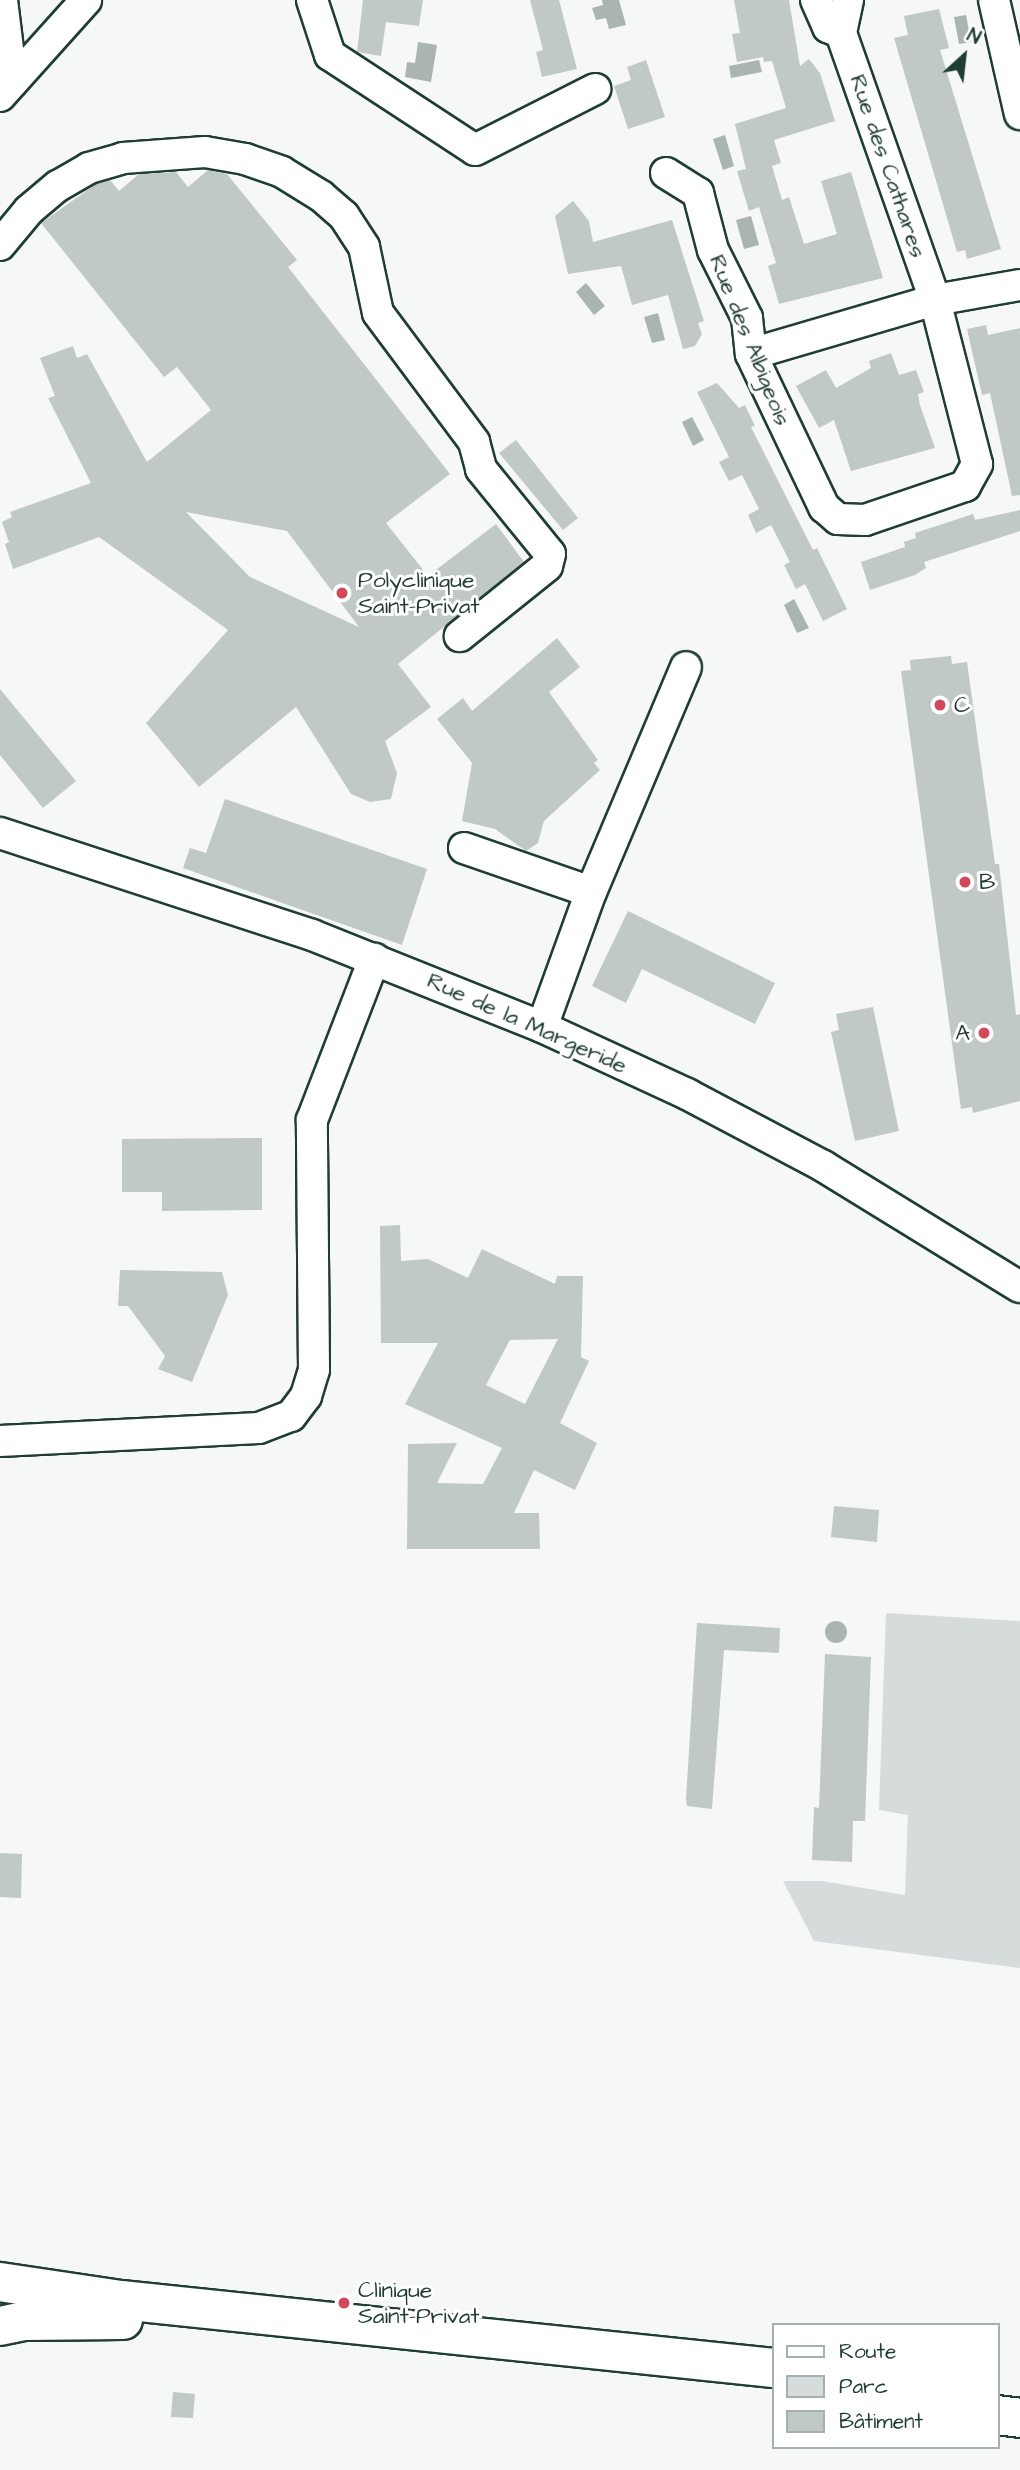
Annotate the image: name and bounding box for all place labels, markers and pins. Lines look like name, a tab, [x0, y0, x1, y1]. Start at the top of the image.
place label: Polyclinique Saint-Privat	[358, 566, 480, 620]
marker: Polyclinique Saint-Privat	[332, 583, 352, 603]
place label: C	[954, 691, 970, 719]
marker: C	[932, 697, 948, 713]
place label: B	[979, 868, 995, 896]
marker: B	[957, 874, 973, 890]
place label: A	[955, 1019, 970, 1047]
marker: A	[976, 1025, 992, 1041]
place label: Clinique Saint-Privat	[358, 2276, 480, 2330]
marker: Clinique Saint-Privat	[336, 2295, 352, 2311]

